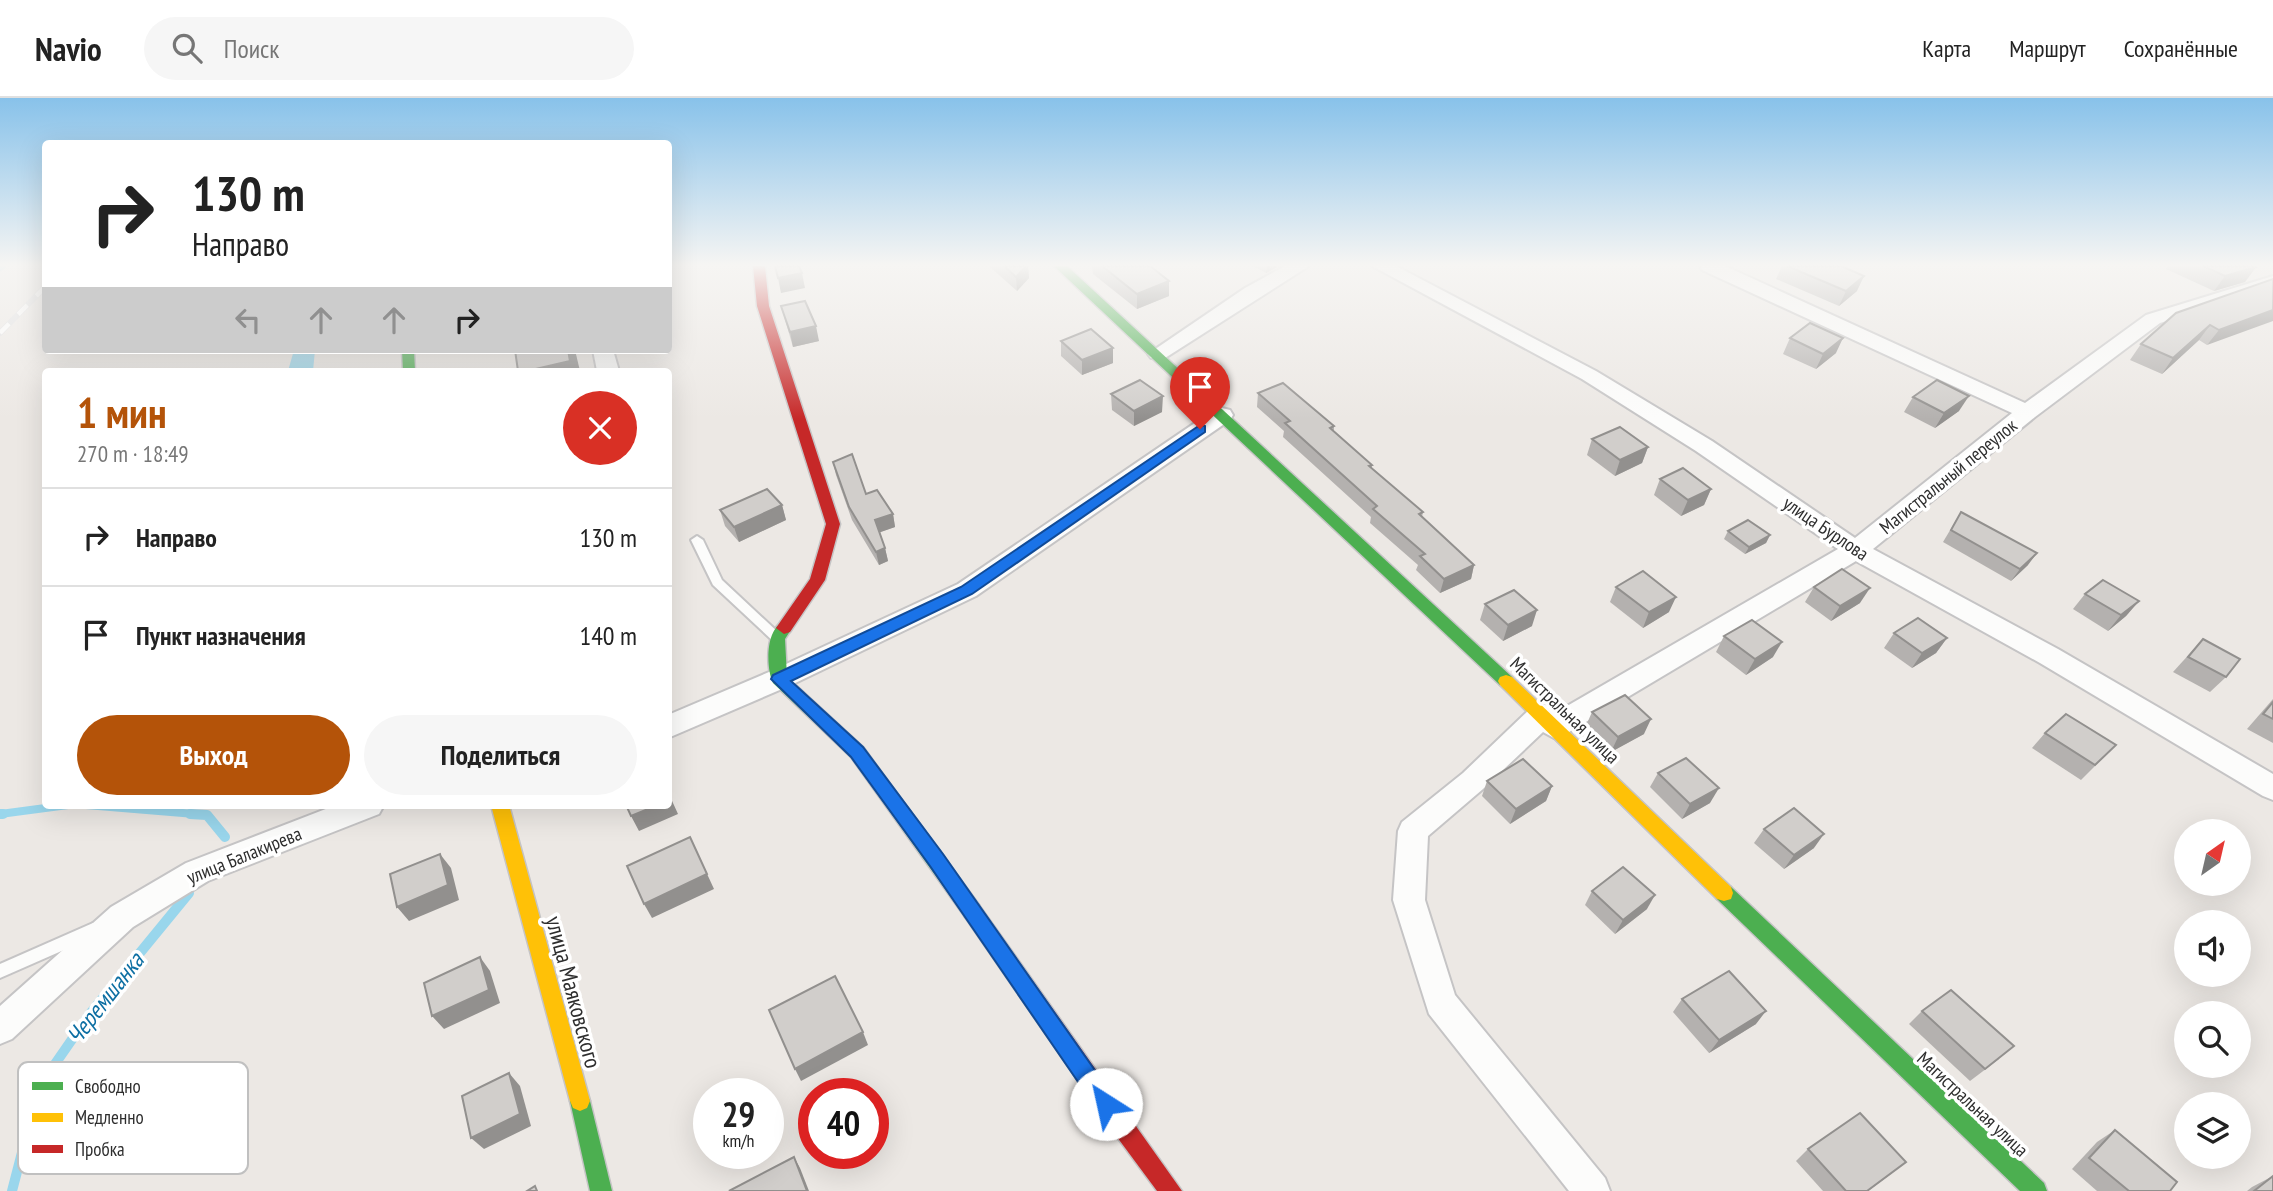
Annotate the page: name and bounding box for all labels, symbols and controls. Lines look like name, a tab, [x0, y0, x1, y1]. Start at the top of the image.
search box	[144, 17, 634, 80]
text: Navio	[35, 27, 102, 70]
icon: search	[168, 29, 206, 67]
text: Поиск	[224, 32, 279, 65]
text: Карта	[1922, 33, 1971, 64]
text: Маршрут	[2009, 33, 2086, 64]
text: Сохранённые	[2124, 33, 2238, 64]
text: 130 m	[192, 161, 305, 225]
icon: right	[77, 168, 168, 259]
text: Направо	[192, 223, 289, 265]
icon: left	[229, 301, 267, 339]
icon: ahead	[302, 301, 340, 339]
icon: ahead	[375, 301, 413, 339]
icon: right	[448, 301, 486, 339]
pin	[1170, 357, 1230, 429]
icon: arrive	[1181, 368, 1219, 406]
text: 1 мин	[77, 385, 167, 440]
button: close	[563, 391, 637, 465]
street label: Магистральный переулок	[1874, 413, 2022, 539]
text: 270 m · 18:49	[77, 439, 189, 468]
street label: улица Бурлова	[1779, 491, 1873, 565]
icon: right	[77, 518, 115, 556]
text: Направо	[136, 521, 217, 554]
text: 130 m	[579, 521, 637, 554]
icon: arrive	[77, 616, 115, 654]
text: Пункт назначения	[136, 619, 306, 652]
text: 140 m	[579, 619, 637, 652]
street label: Магистральная улица	[1505, 652, 1625, 768]
button: Выход	[77, 715, 350, 795]
button: Поделиться	[364, 715, 637, 795]
north arrow	[2174, 819, 2250, 896]
map controls	[2174, 819, 2251, 1169]
street label: улица Балакирева	[183, 821, 305, 889]
button: sound	[2174, 910, 2251, 987]
street label: улица Маяковского	[540, 913, 608, 1071]
water label: Черемшанка	[60, 945, 151, 1050]
button: search	[2174, 1001, 2251, 1078]
street label: Магистральная улица	[1912, 1046, 2034, 1162]
legend	[18, 1062, 248, 1174]
position arrow	[1069, 1067, 1143, 1141]
text: Свободно	[75, 1074, 141, 1098]
speed limit sign: 40	[798, 1078, 889, 1169]
text: 29	[722, 1091, 755, 1137]
button: layers	[2174, 1092, 2251, 1169]
text: Медленно	[75, 1105, 144, 1129]
text: km/h	[723, 1129, 754, 1152]
text: Пробка	[75, 1137, 125, 1161]

